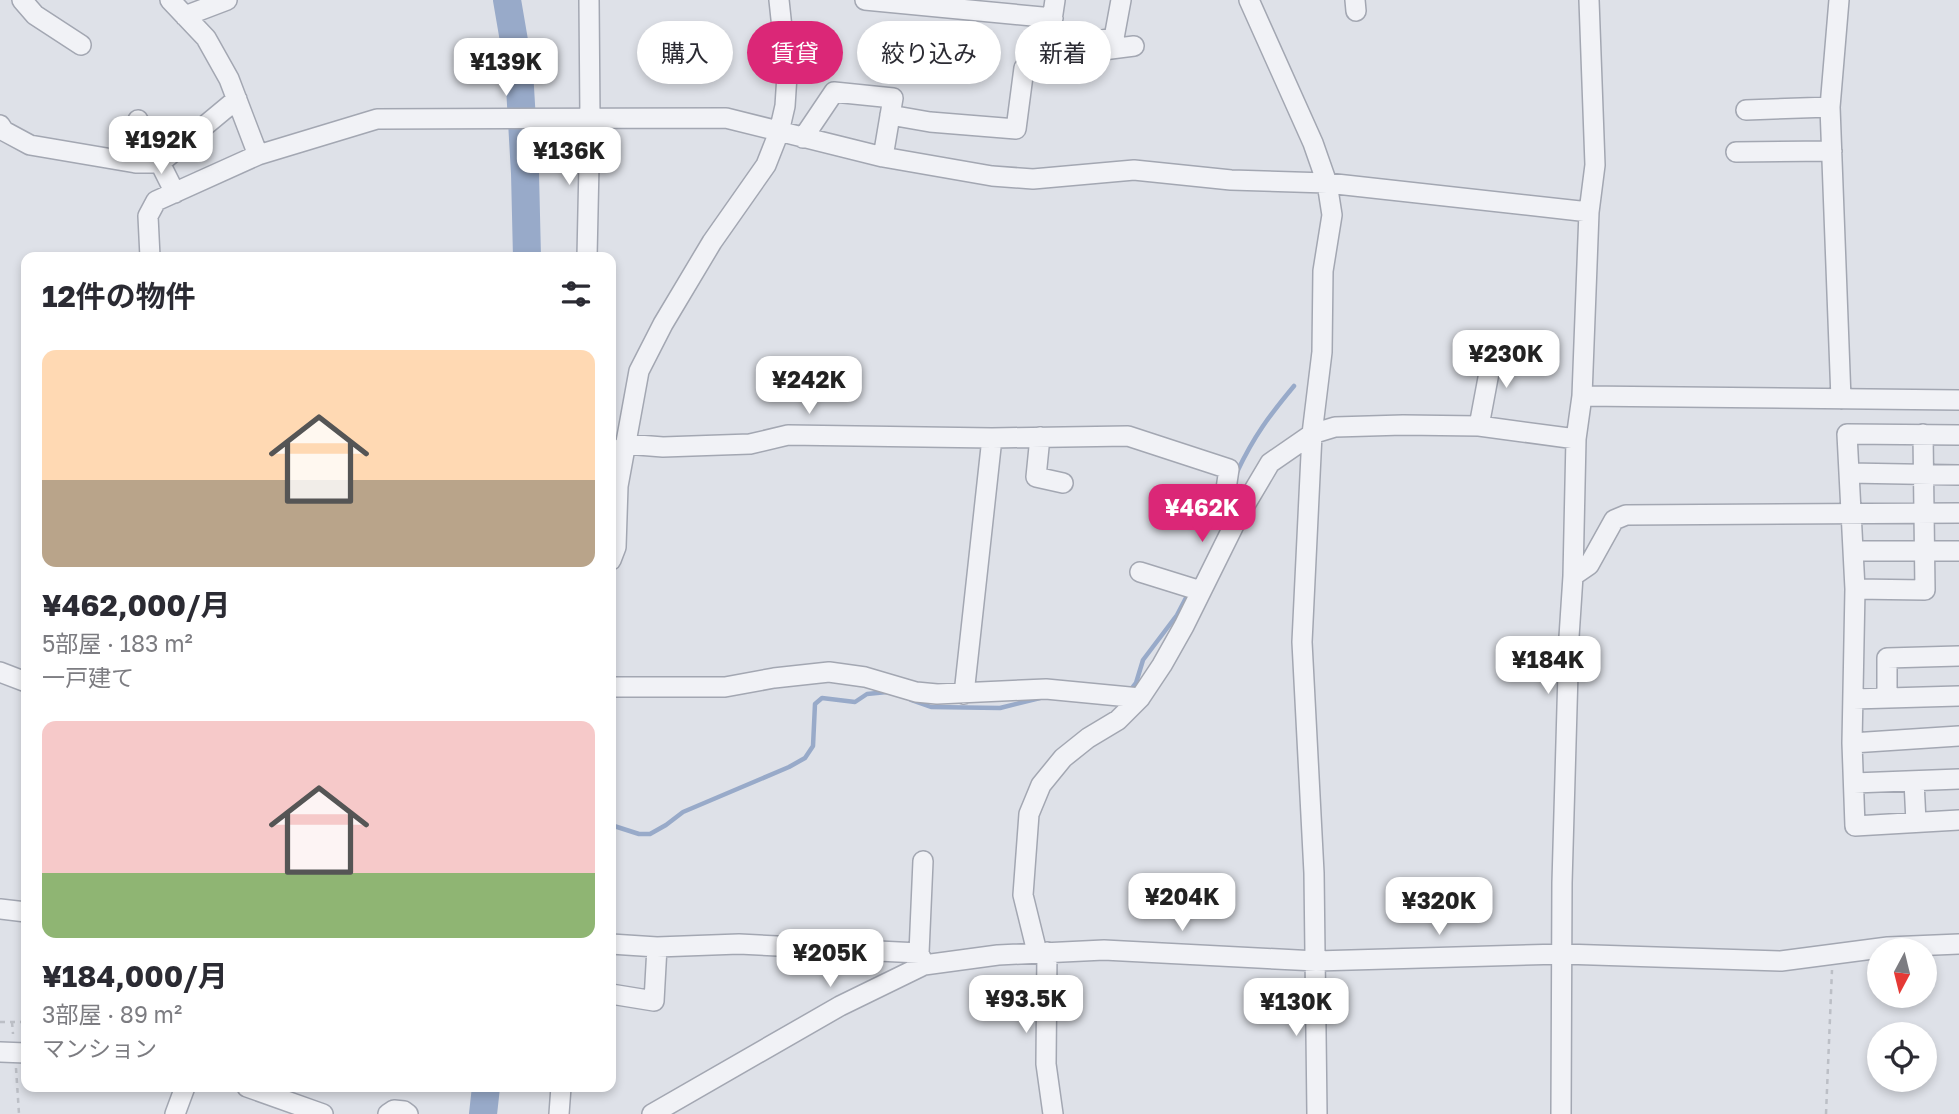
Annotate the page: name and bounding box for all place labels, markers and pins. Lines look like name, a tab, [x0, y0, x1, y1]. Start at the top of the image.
pin: ¥139K	[457, 38, 555, 98]
pin: ¥192K	[112, 116, 210, 176]
pin: ¥136K	[520, 128, 618, 187]
pin: ¥230K	[1457, 330, 1555, 390]
pin: ¥242K	[760, 356, 858, 416]
pin: ¥462K	[1153, 484, 1251, 544]
pin: ¥184K	[1499, 636, 1597, 696]
pin: ¥204K	[1133, 874, 1231, 933]
pin: ¥320K	[1390, 878, 1488, 937]
pin: ¥205K	[781, 930, 879, 989]
pin: ¥93.5K	[969, 976, 1083, 1035]
pin: ¥130K	[1247, 978, 1345, 1038]

